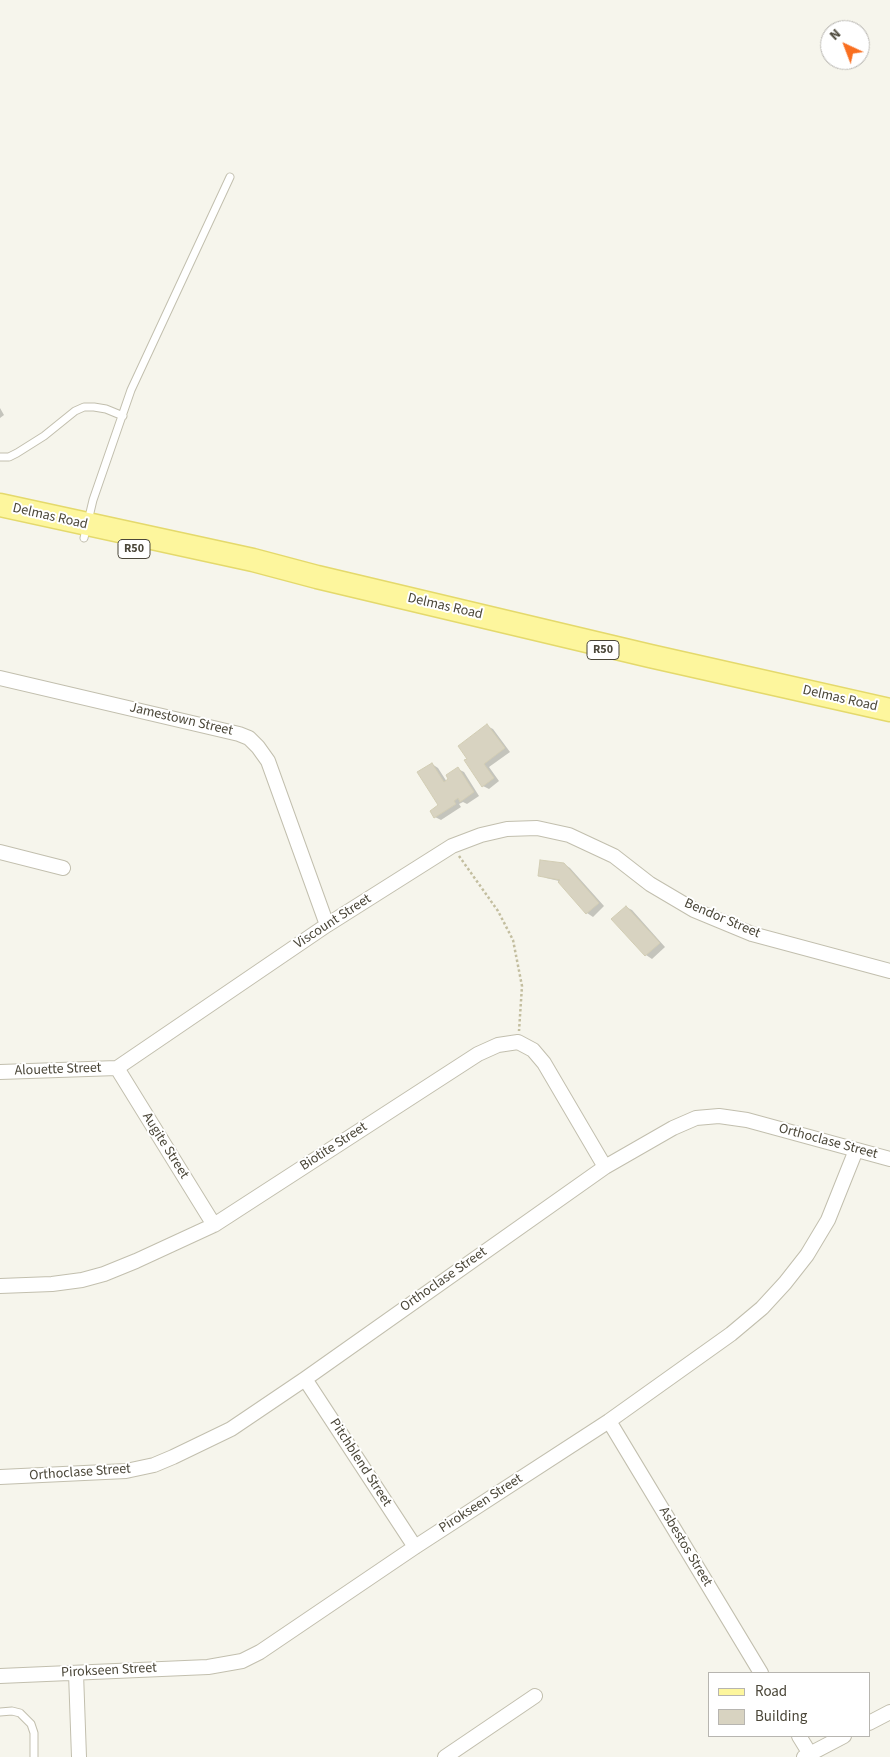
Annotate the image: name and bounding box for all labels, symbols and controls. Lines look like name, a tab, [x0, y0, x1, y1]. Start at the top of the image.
north arrow	[820, 20, 870, 70]
text: N	[825, 24, 846, 45]
street label: Delmas Road	[11, 500, 89, 534]
road number: R50	[118, 540, 150, 558]
street label: Delmas Road	[406, 590, 484, 624]
road number: R50	[587, 640, 619, 660]
street label: Delmas Road	[801, 682, 879, 716]
street label: Jamestown Street	[128, 700, 234, 740]
street label: Viscount Street	[291, 891, 375, 953]
street label: Bendor Street	[681, 895, 763, 943]
street label: Alouette Street	[14, 1060, 102, 1080]
street label: Augite Street	[138, 1110, 192, 1182]
street label: Biotite Street	[297, 1119, 371, 1175]
street label: Orthoclase Street	[777, 1121, 879, 1163]
street label: Orthoclase Street	[397, 1244, 491, 1316]
street label: Pitchblend Street	[325, 1416, 395, 1510]
street label: Orthoclase Street	[29, 1461, 131, 1485]
street label: Pirokseen Street	[436, 1471, 526, 1537]
street label: Asbestos Street	[655, 1504, 715, 1590]
street label: Pirokseen Street	[61, 1660, 157, 1682]
legend	[708, 1672, 870, 1737]
text: Road	[755, 1681, 787, 1702]
text: Building	[755, 1706, 807, 1727]

